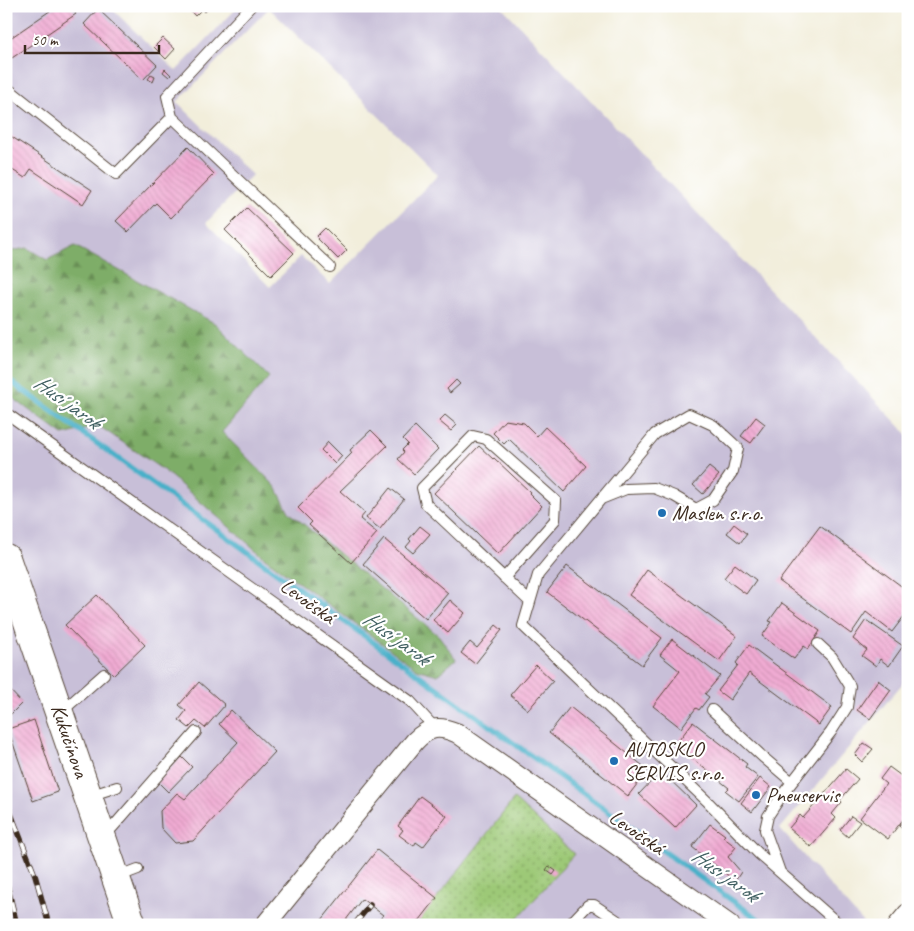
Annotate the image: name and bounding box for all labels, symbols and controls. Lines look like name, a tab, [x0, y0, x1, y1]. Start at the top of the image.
scale bar	[25, 22, 159, 54]
text: 50 m	[32, 31, 59, 50]
water label: Husí jarok	[29, 368, 109, 438]
place label: Maslen s.r.o.	[672, 500, 764, 526]
marker: Maslen s.r.o.	[656, 507, 668, 519]
street label: Levočská	[275, 572, 342, 631]
water label: Husí jarok	[358, 604, 438, 674]
street label: Kukučínova	[45, 701, 95, 783]
place label: AUTOSKLO SERVIS s.r.o.	[624, 736, 725, 786]
marker: AUTOSKLO SERVIS s.r.o.	[608, 755, 620, 767]
place label: Pneuservis	[766, 782, 841, 808]
marker: Pneuservis	[750, 789, 762, 801]
street label: Levočská	[604, 804, 671, 861]
water label: Husí jarok	[687, 841, 767, 911]

